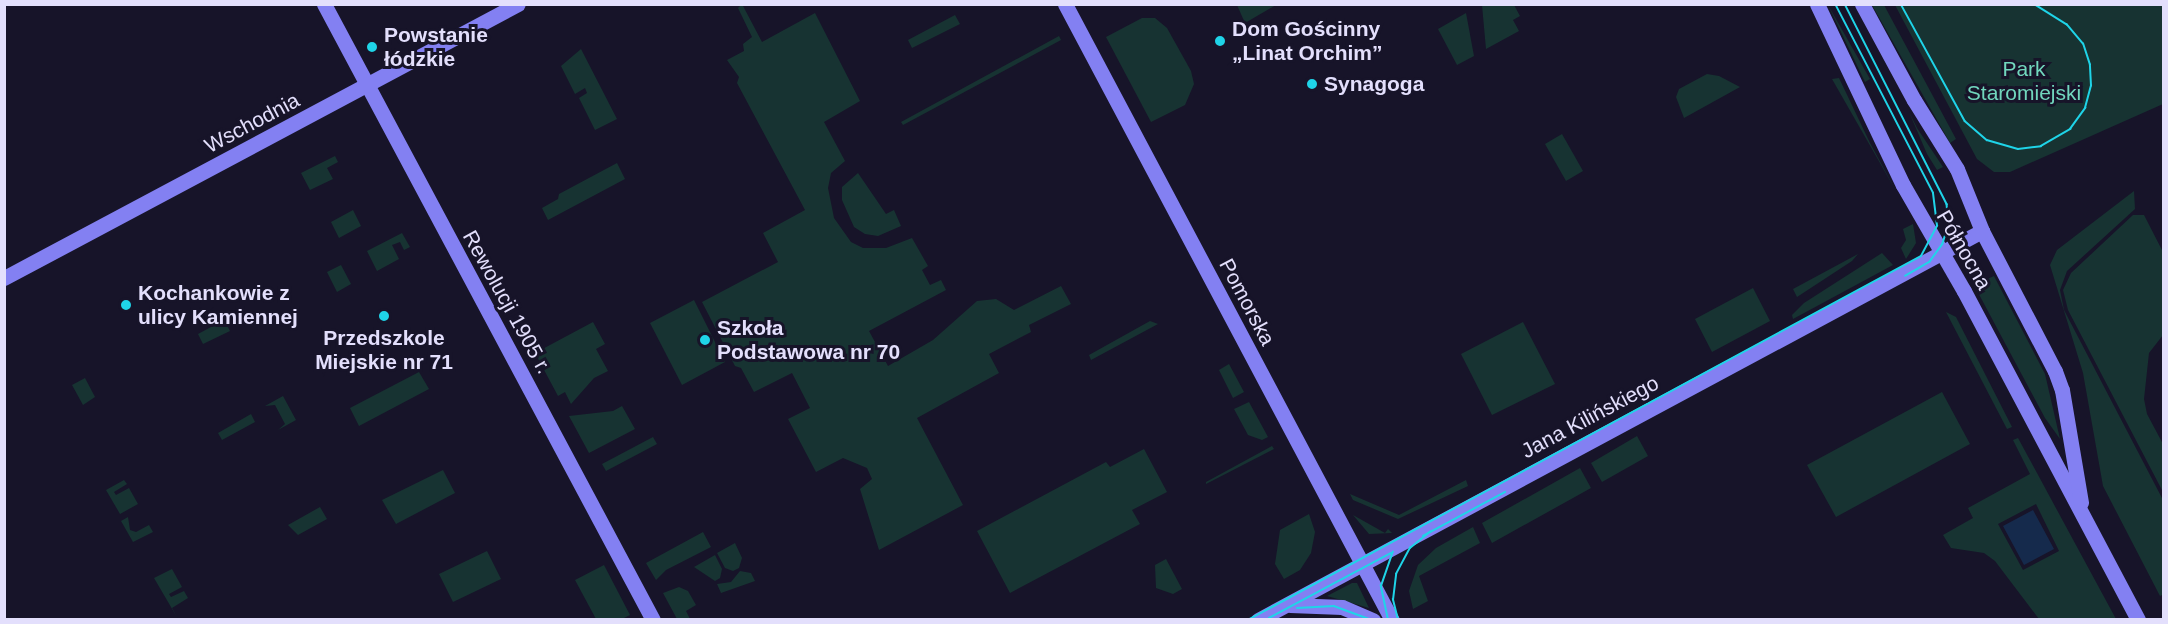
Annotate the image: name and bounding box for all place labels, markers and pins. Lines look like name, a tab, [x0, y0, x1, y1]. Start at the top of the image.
place label: Dom Gościnny „Linat Orchim”	[1232, 16, 1383, 66]
place label: Powstanie łódzkie	[384, 22, 488, 72]
marker: Dom Gościnny „Linat Orchim”	[1213, 34, 1227, 48]
marker: Powstanie łódzkie	[365, 40, 379, 54]
place label: Synagoga	[1324, 71, 1424, 97]
marker: Synagoga	[1305, 77, 1319, 91]
place label: Kochankowie z ulicy Kamiennej	[138, 280, 298, 330]
marker: Kochankowie z ulicy Kamiennej	[119, 298, 133, 312]
marker: Przedszkole Miejskie nr 71	[377, 309, 391, 323]
place label: Szkoła Podstawowa nr 70	[717, 315, 900, 365]
place label: Przedszkole Miejskie nr 71	[315, 325, 453, 375]
marker: Szkoła Podstawowa nr 70	[698, 333, 712, 347]

